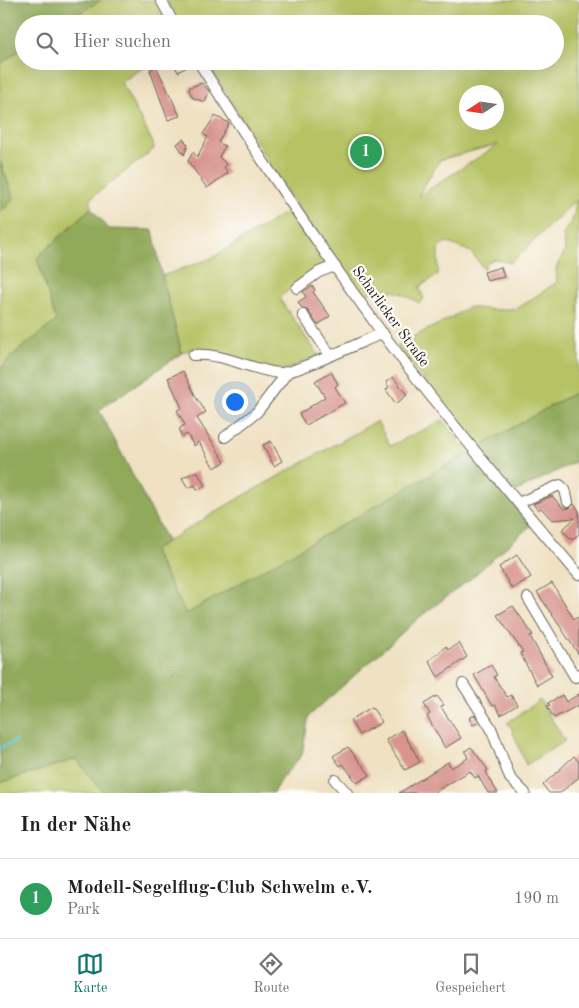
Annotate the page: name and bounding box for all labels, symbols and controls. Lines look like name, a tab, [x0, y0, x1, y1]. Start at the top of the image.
search box	[15, 15, 564, 70]
icon: search	[33, 29, 61, 57]
text: Hier suchen	[73, 33, 171, 52]
north arrow	[459, 85, 504, 130]
pin: 1	[350, 133, 382, 171]
street label: Scharlicker Straße	[349, 264, 431, 370]
your location	[222, 389, 248, 415]
text: In der Nähe	[20, 815, 131, 836]
text: Modell-Segelflug-Club Schwelm e.V.	[67, 879, 373, 898]
text: 1	[31, 891, 41, 907]
text: 190 m	[514, 891, 559, 907]
text: Park	[67, 902, 100, 918]
tab: Karte	[73, 950, 108, 997]
tab: Route	[253, 950, 289, 997]
tab: Gespeichert	[435, 950, 506, 997]

